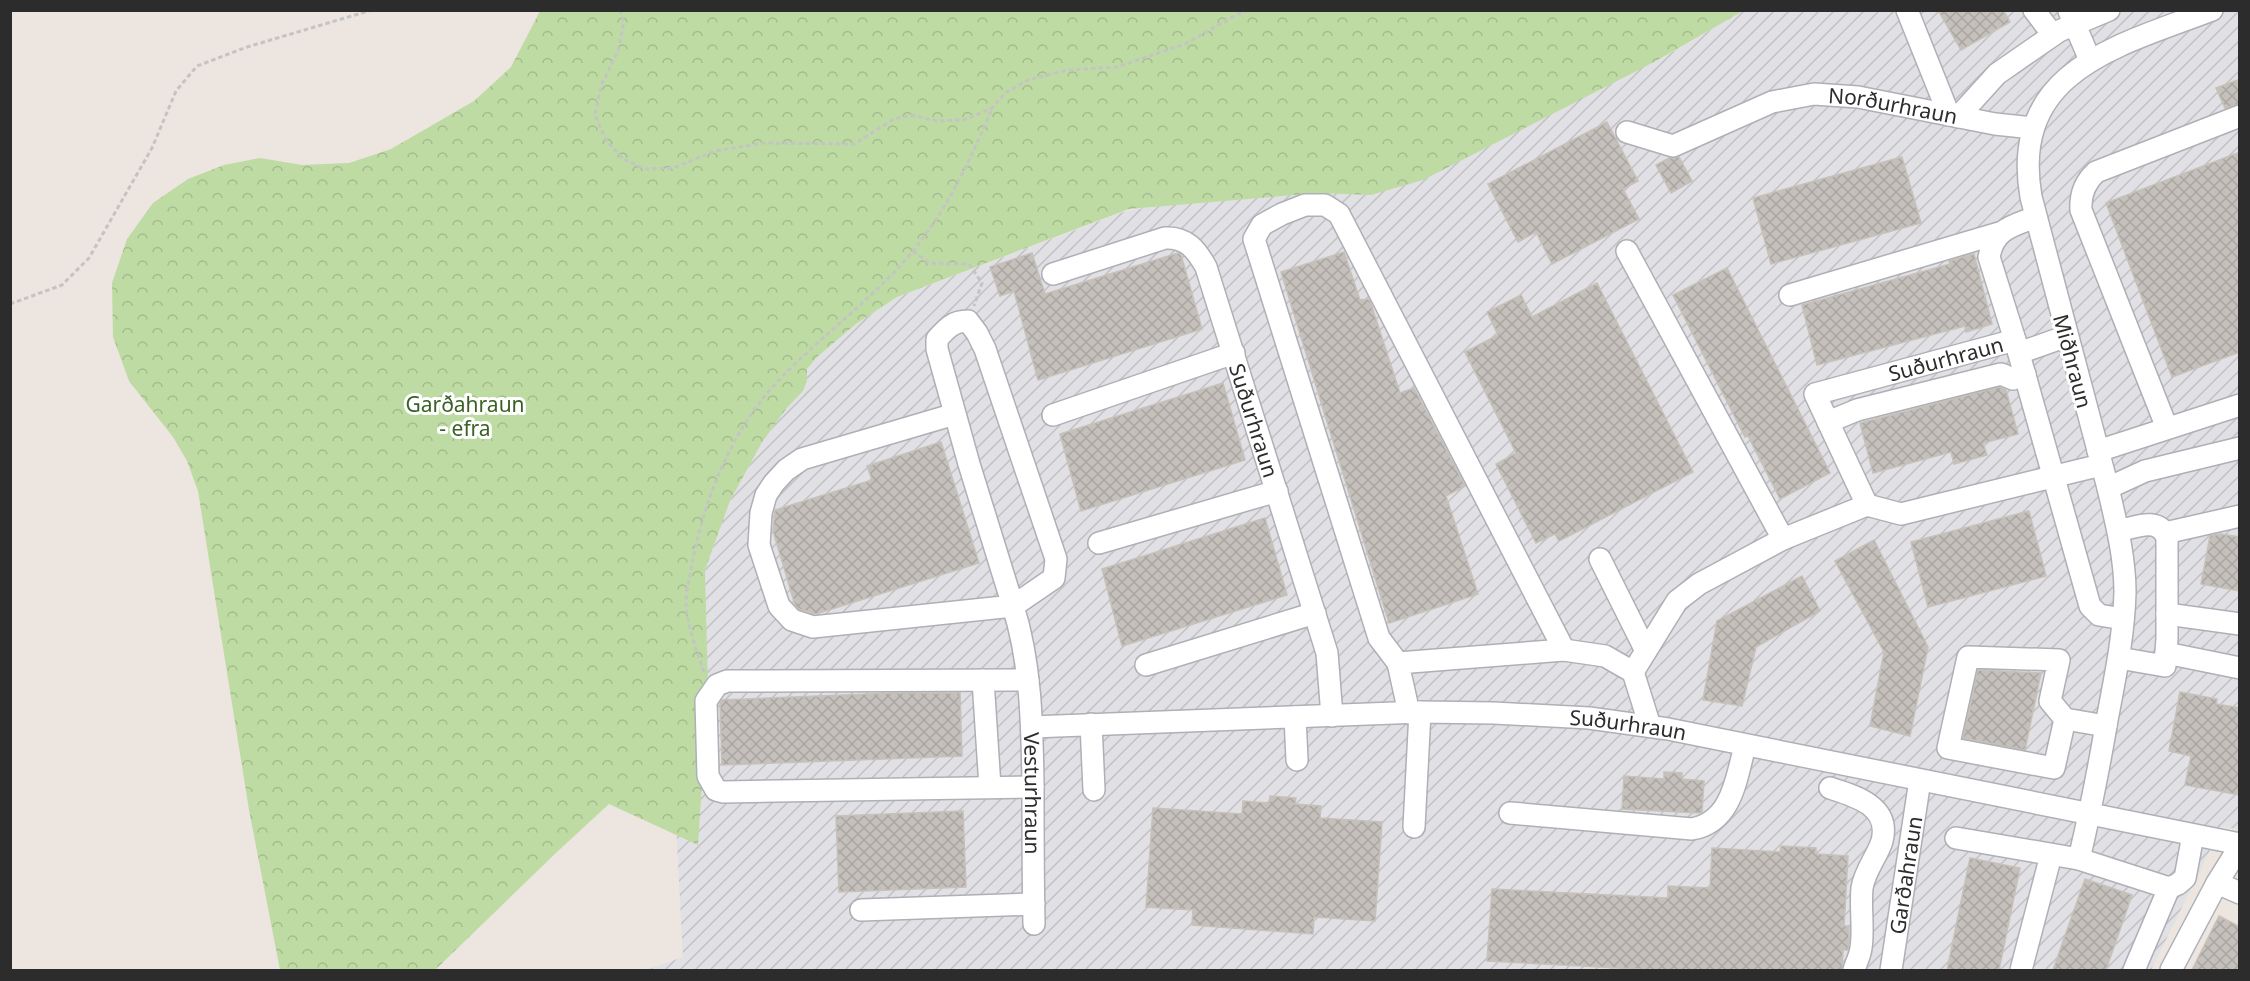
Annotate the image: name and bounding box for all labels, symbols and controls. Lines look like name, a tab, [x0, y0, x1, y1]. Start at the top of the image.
street label: Norðurhraun	[1827, 81, 1960, 130]
street label: Miðhraun	[2047, 311, 2099, 411]
street label: Suðurhraun	[1885, 330, 2006, 388]
street label: Suðurhraun	[1223, 360, 1285, 481]
park label: Garðahraun - efra	[405, 390, 525, 442]
street label: Suðurhraun	[1569, 703, 1689, 746]
street label: Vesturhraun	[1018, 732, 1047, 855]
street label: Garðahraun	[1883, 814, 1928, 936]

